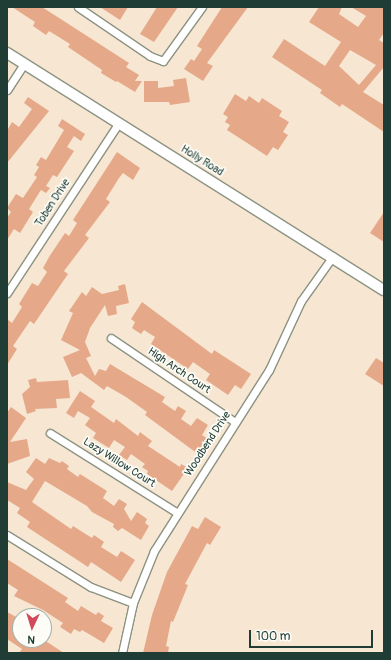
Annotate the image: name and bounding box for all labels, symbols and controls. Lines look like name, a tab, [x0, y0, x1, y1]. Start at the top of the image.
street label: Holly Road	[178, 143, 226, 179]
street label: Toben Drive	[33, 177, 73, 229]
street label: High Arch Court	[145, 345, 213, 397]
street label: Woodbend Drive	[182, 409, 234, 479]
street label: Lazy Willow Court	[80, 435, 158, 491]
north arrow	[12, 608, 52, 648]
scale bar	[251, 622, 375, 648]
text: 100 m	[256, 629, 290, 644]
text: N	[27, 633, 35, 646]

